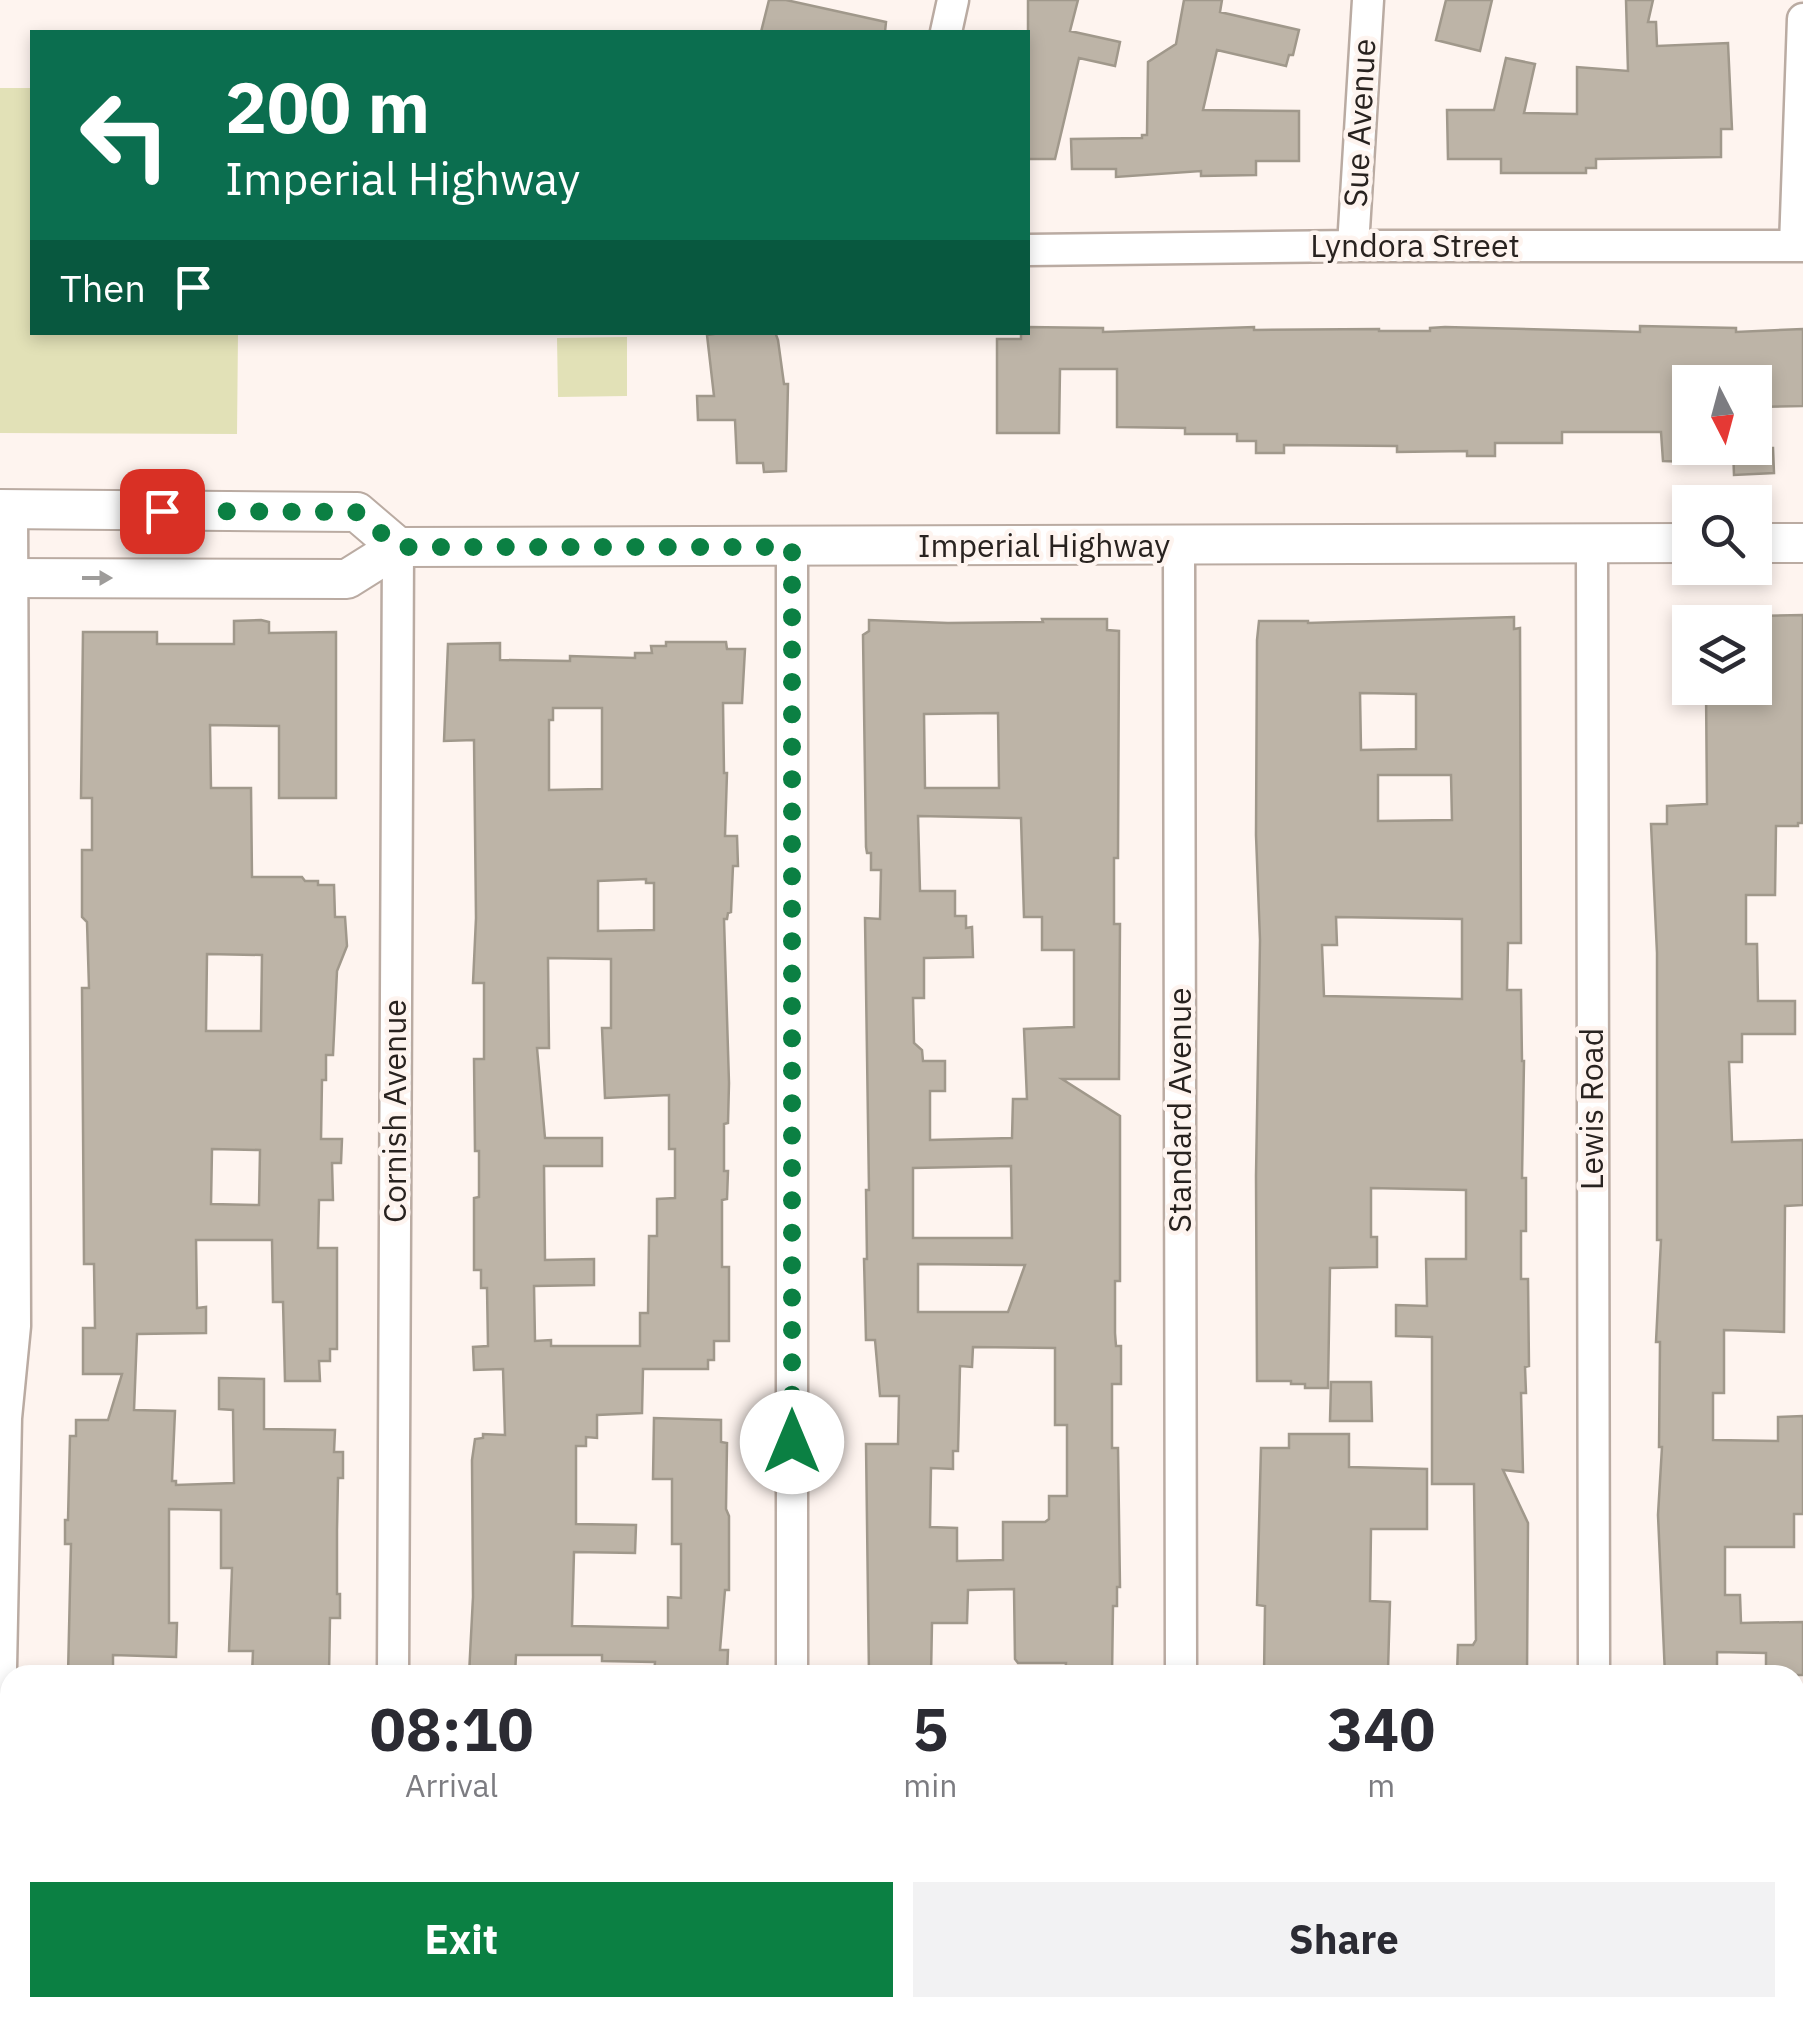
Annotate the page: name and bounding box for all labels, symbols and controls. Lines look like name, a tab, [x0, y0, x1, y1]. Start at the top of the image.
street label: Sue Avenue	[1334, 38, 1384, 208]
text: 200 m	[225, 61, 430, 152]
icon: left	[60, 70, 190, 200]
text: Imperial Highway	[225, 149, 580, 207]
street label: Lyndora Street	[1310, 224, 1520, 266]
icon: arrive	[166, 260, 221, 315]
text: Then	[60, 263, 146, 312]
north arrow	[1672, 365, 1772, 465]
map controls	[1672, 365, 1772, 705]
pin	[120, 469, 205, 554]
icon: arrive	[135, 484, 190, 539]
button: search	[1672, 485, 1772, 585]
street label: Imperial Highway	[918, 524, 1170, 566]
one-way arrow	[82, 570, 114, 586]
button: layers	[1672, 605, 1772, 705]
street label: Standard Avenue	[1158, 987, 1200, 1233]
street label: Cornish Avenue	[373, 999, 415, 1223]
street label: Lewis Road	[1570, 1028, 1612, 1190]
position arrow	[740, 1390, 844, 1494]
text: 08:10	[370, 1689, 534, 1768]
text: 5	[912, 1689, 948, 1768]
text: 340	[1327, 1689, 1435, 1768]
text: Arrival	[405, 1764, 498, 1806]
text: min	[903, 1764, 957, 1806]
text: m	[1367, 1764, 1395, 1806]
button: Exit	[30, 1882, 893, 1997]
button: Share	[913, 1882, 1775, 1997]

